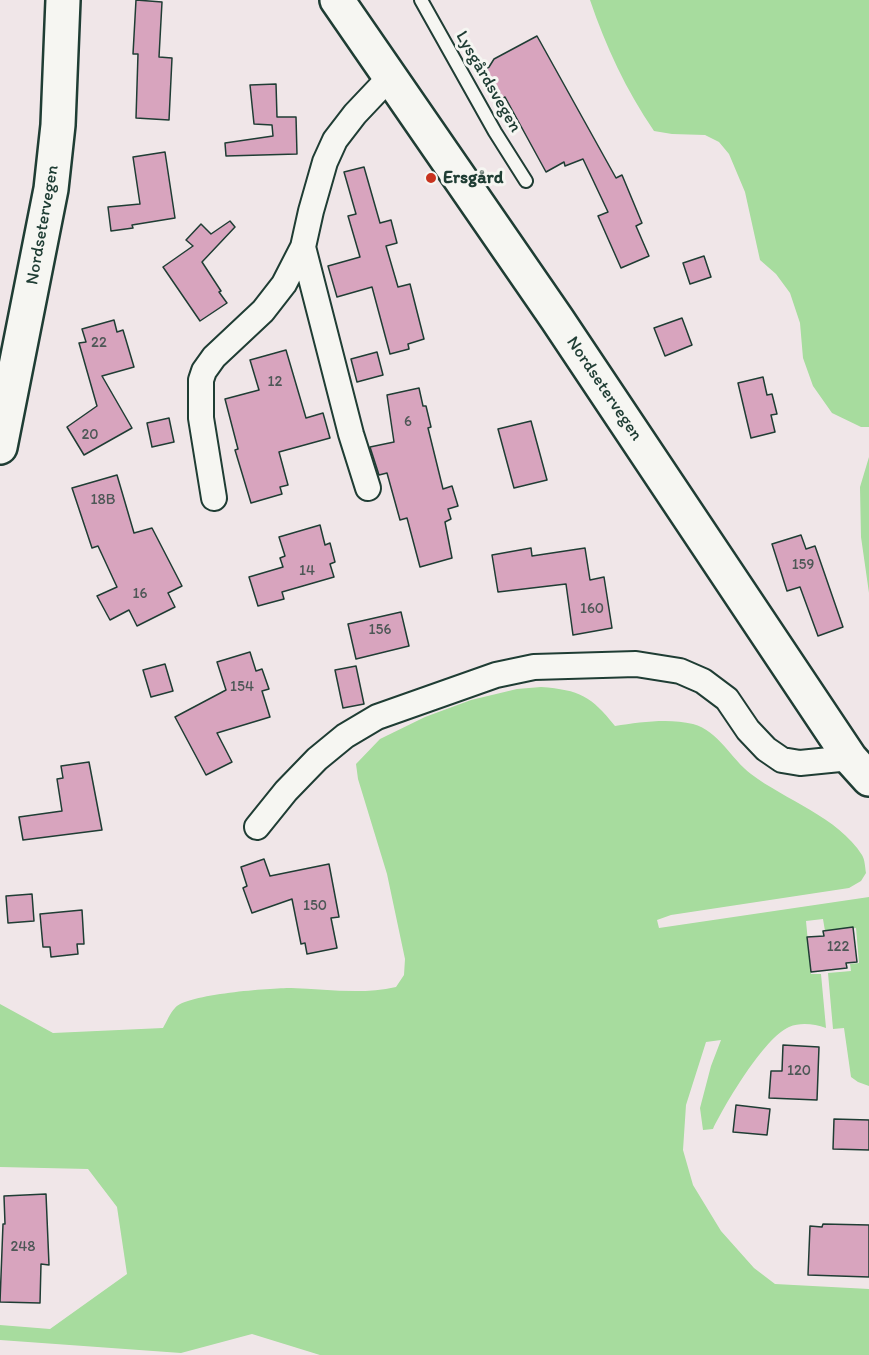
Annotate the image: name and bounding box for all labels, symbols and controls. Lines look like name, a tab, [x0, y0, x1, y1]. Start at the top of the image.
street label: Lysgårdsvegen	[450, 27, 526, 137]
street label: Nordsetervegen	[22, 163, 64, 287]
place label: Ersgård	[443, 167, 503, 189]
marker: Ersgård	[424, 171, 438, 185]
street label: Nordsetervegen	[561, 333, 647, 445]
house number: 22	[91, 334, 107, 352]
house number: 12	[268, 373, 282, 391]
house number: 6	[404, 413, 412, 431]
house number: 20	[81, 426, 99, 444]
house number: 18B	[91, 491, 115, 509]
house number: 159	[792, 556, 814, 574]
house number: 14	[299, 562, 315, 580]
house number: 16	[133, 585, 147, 603]
house number: 160	[580, 600, 604, 618]
house number: 156	[369, 621, 391, 639]
house number: 154	[230, 678, 254, 696]
house number: 150	[303, 897, 327, 915]
house number: 122	[827, 938, 849, 956]
house number: 120	[787, 1062, 811, 1080]
house number: 248	[10, 1238, 36, 1256]

